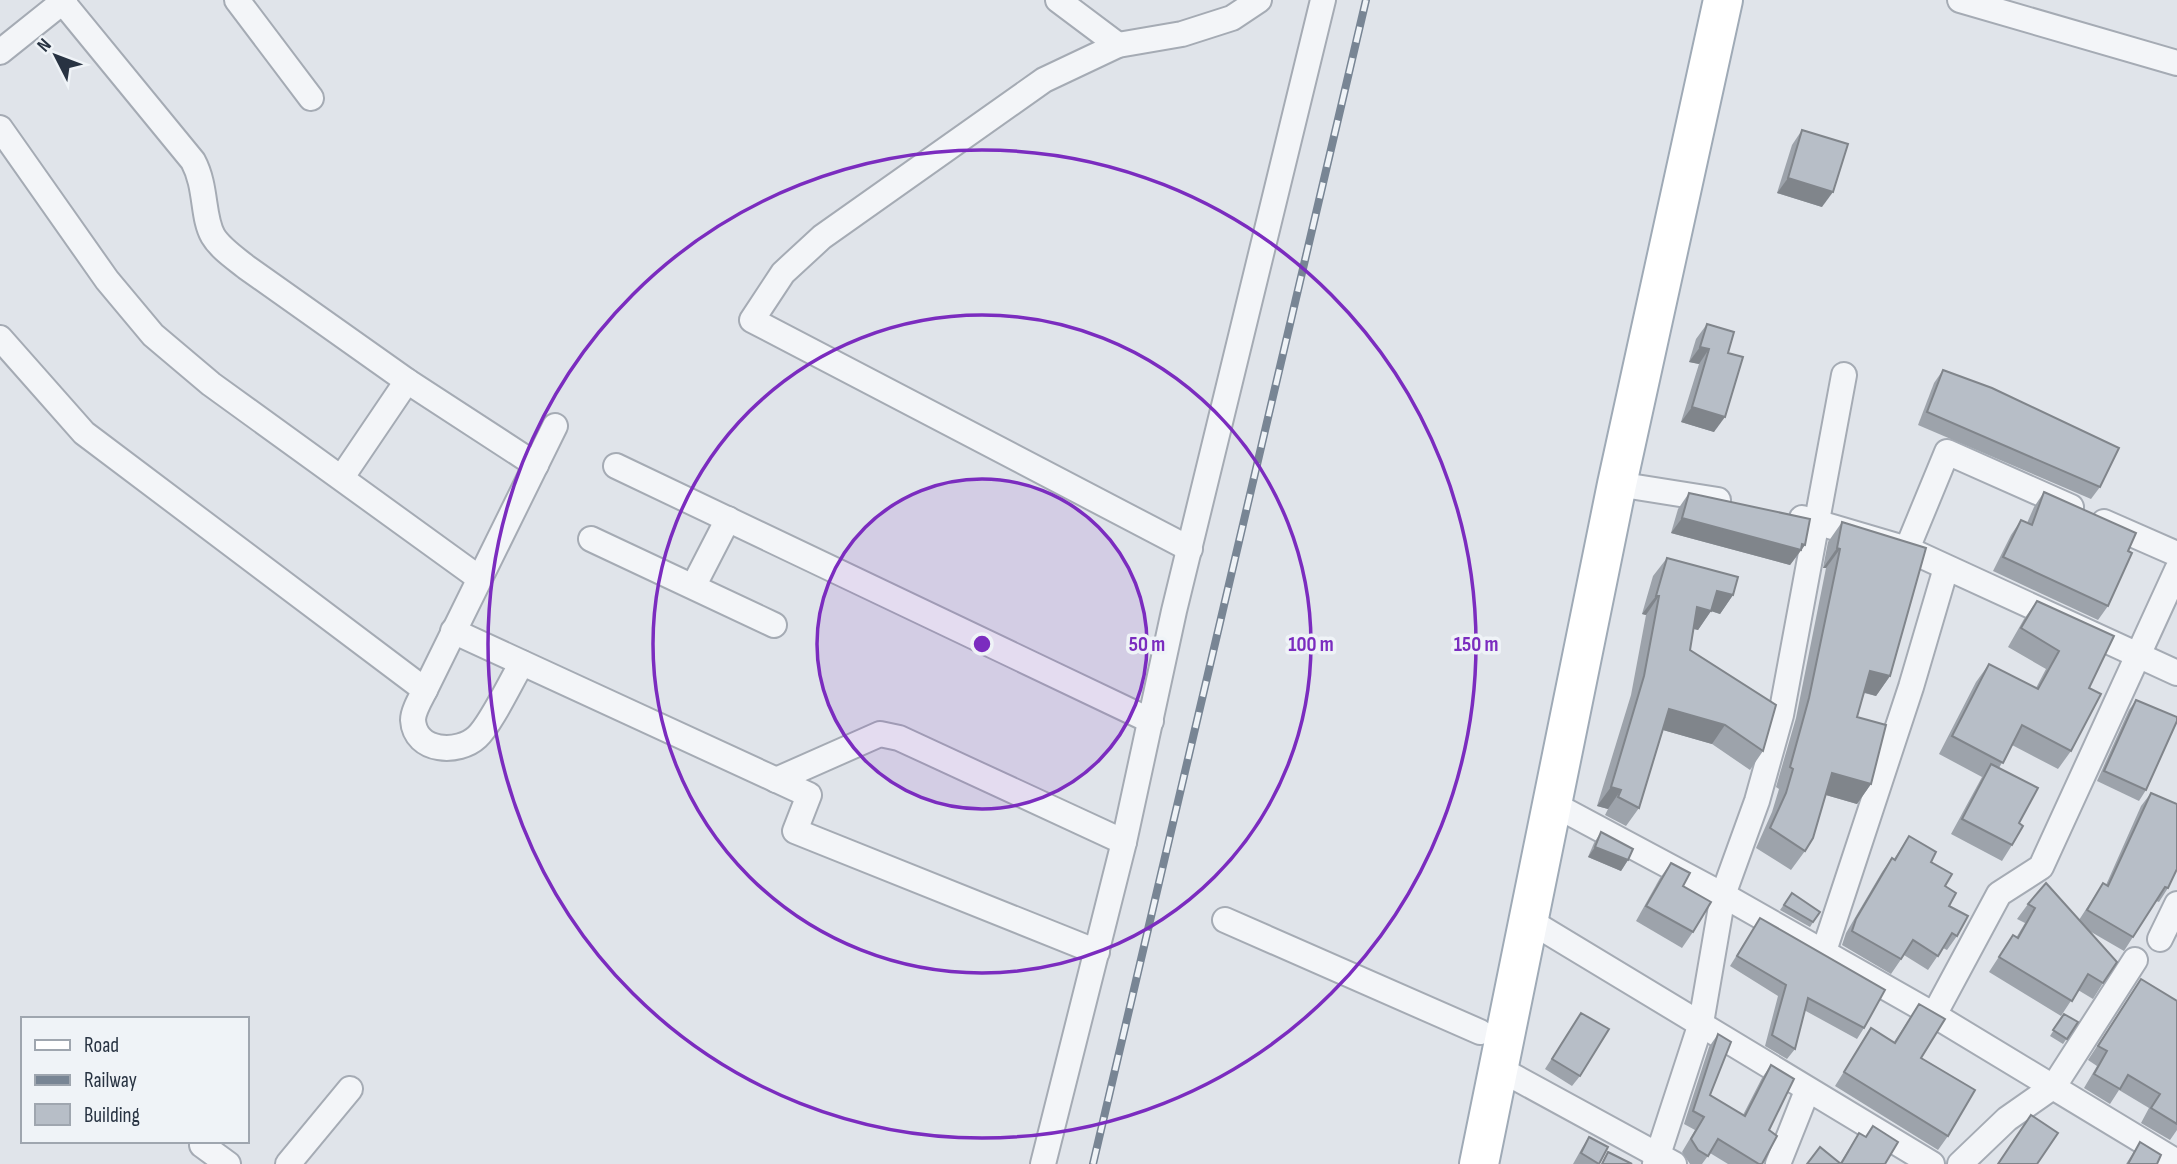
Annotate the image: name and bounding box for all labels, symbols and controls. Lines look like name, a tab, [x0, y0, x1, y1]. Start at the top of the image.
north arrow	[21, 21, 91, 91]
text: N	[33, 34, 56, 57]
centre of rings	[970, 632, 994, 656]
text: 50 m	[1129, 632, 1165, 657]
text: 100 m	[1288, 632, 1334, 657]
text: 150 m	[1454, 632, 1498, 657]
legend	[21, 1017, 248, 1143]
text: Road	[84, 1033, 119, 1058]
text: Railway	[84, 1068, 137, 1093]
text: Building	[84, 1103, 140, 1128]

